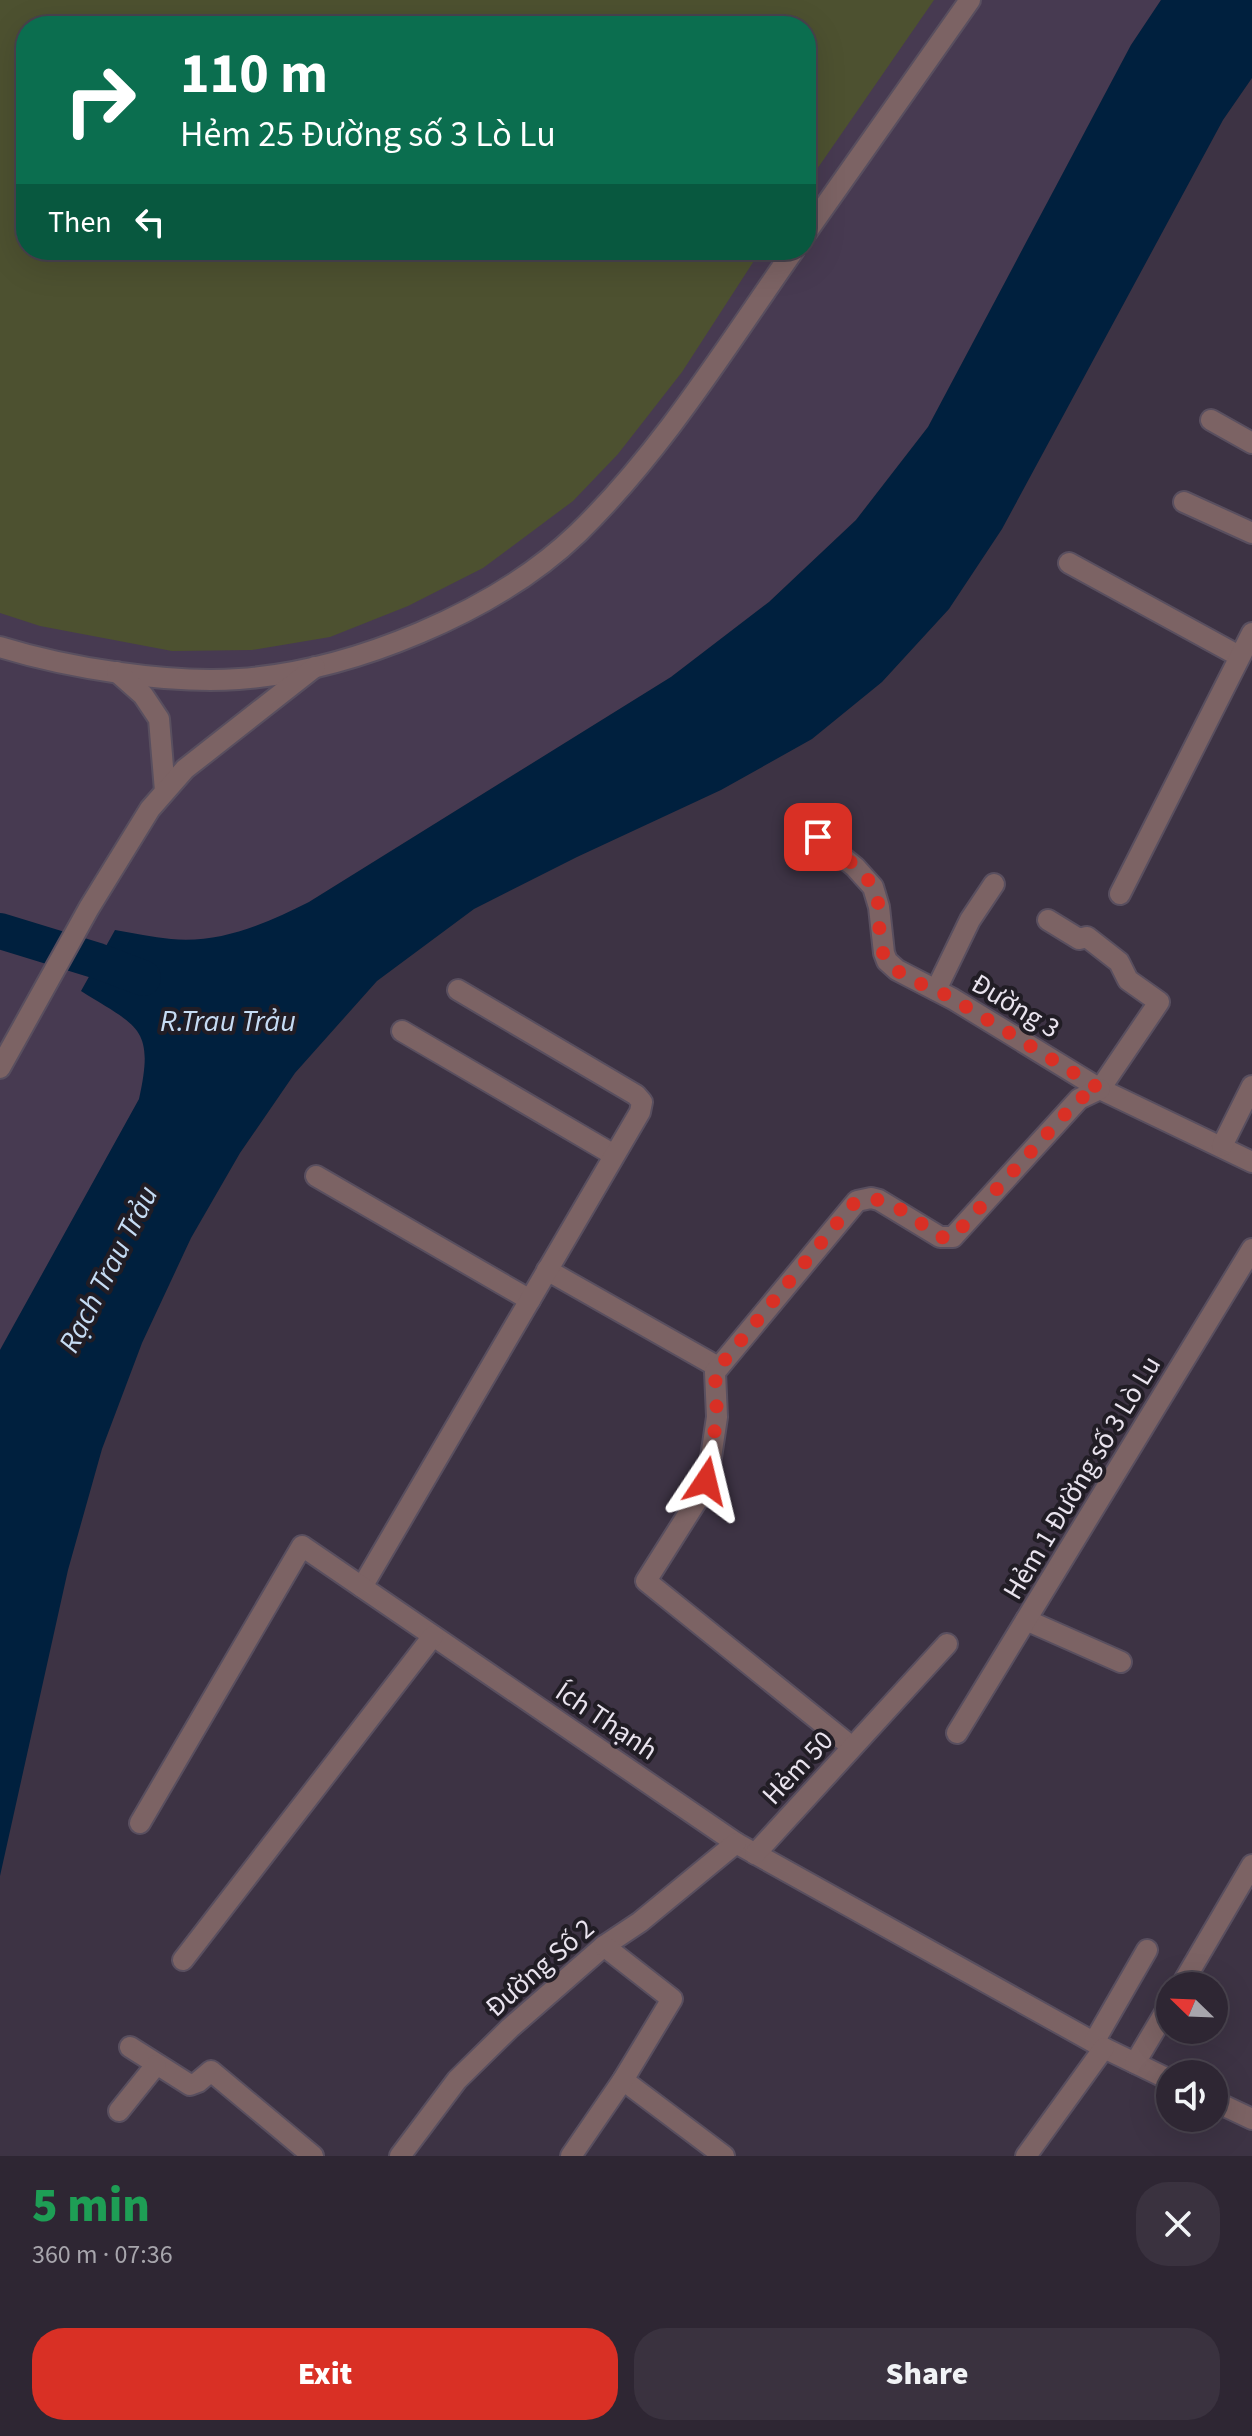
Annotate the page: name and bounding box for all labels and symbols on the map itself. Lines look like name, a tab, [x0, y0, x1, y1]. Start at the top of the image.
pin	[784, 803, 852, 871]
street label: Đường 3	[964, 964, 1067, 1048]
water label: R.Trau Trảu	[160, 1000, 296, 1043]
water label: Rạch Trau Trảu	[48, 1178, 169, 1360]
street label: Hẻm 1 Đường số 3 Lò Lu	[993, 1348, 1171, 1607]
position arrow	[664, 1439, 748, 1523]
street label: Ích Thạnh	[547, 1672, 666, 1770]
street label: Hẻm 50	[753, 1722, 843, 1814]
street label: Đường Số 2	[476, 1909, 603, 2026]
north arrow	[1156, 1972, 1228, 2044]

